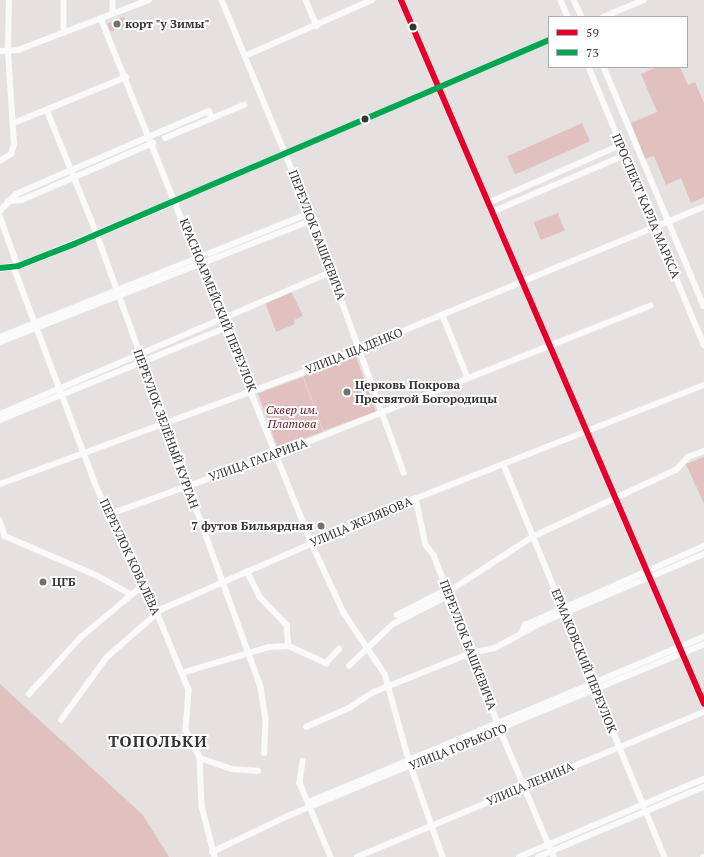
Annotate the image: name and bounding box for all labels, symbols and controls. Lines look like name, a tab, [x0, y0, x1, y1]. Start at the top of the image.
legend	[548, 16, 688, 68]
place label: корт "у Зимы"	[125, 17, 210, 31]
marker: корт "у Зимы"	[112, 19, 122, 29]
unlabelled marker	[408, 22, 418, 32]
text: 59	[586, 25, 599, 40]
text: 73	[586, 45, 599, 60]
unlabelled marker	[360, 114, 370, 124]
street label: ПРОСПЕКТ КАРЛА МАРКСА	[609, 132, 683, 280]
street label: ПЕРЕУЛОК БАШКЕВИЧА	[286, 168, 348, 302]
street label: КРАСНОАРМЕЙСКИЙ ПЕРЕУЛОК	[177, 216, 259, 394]
street label: УЛИЦА ЩАДЕНКО	[303, 325, 405, 377]
street label: ПЕРЕУЛОК ЗЕЛЁНЫЙ КУРГАН	[130, 347, 202, 511]
place label: Церковь Покрова Пресвятой Богородицы	[355, 378, 497, 406]
marker: Церковь Покрова Пресвятой Богородицы	[342, 387, 352, 397]
park label: Сквер им. Платова	[266, 403, 318, 431]
street label: УЛИЦА ГАГАРИНА	[207, 435, 309, 485]
street label: УЛИЦА ЖЕЛЯБОВА	[308, 494, 414, 550]
street label: ПЕРЕУЛОК КОВАЛЁВА	[97, 496, 163, 618]
place label: 7 футов Бильярдная	[191, 519, 313, 533]
marker: 7 футов Бильярдная	[316, 521, 326, 531]
place label: ЦГБ	[52, 575, 76, 589]
marker: ЦГБ	[37, 576, 49, 588]
street label: ПЕРЕУЛОК БАШКЕВИЧА	[437, 578, 499, 712]
street label: ЕРМАКОВСКИЙ ПЕРЕУЛОК	[548, 587, 620, 735]
street label: УЛИЦА ГОРЬКОГО	[407, 721, 509, 773]
district label: ТОПОЛЬКИ	[108, 731, 208, 751]
street label: УЛИЦА ЛЕНИНА	[484, 759, 576, 809]

